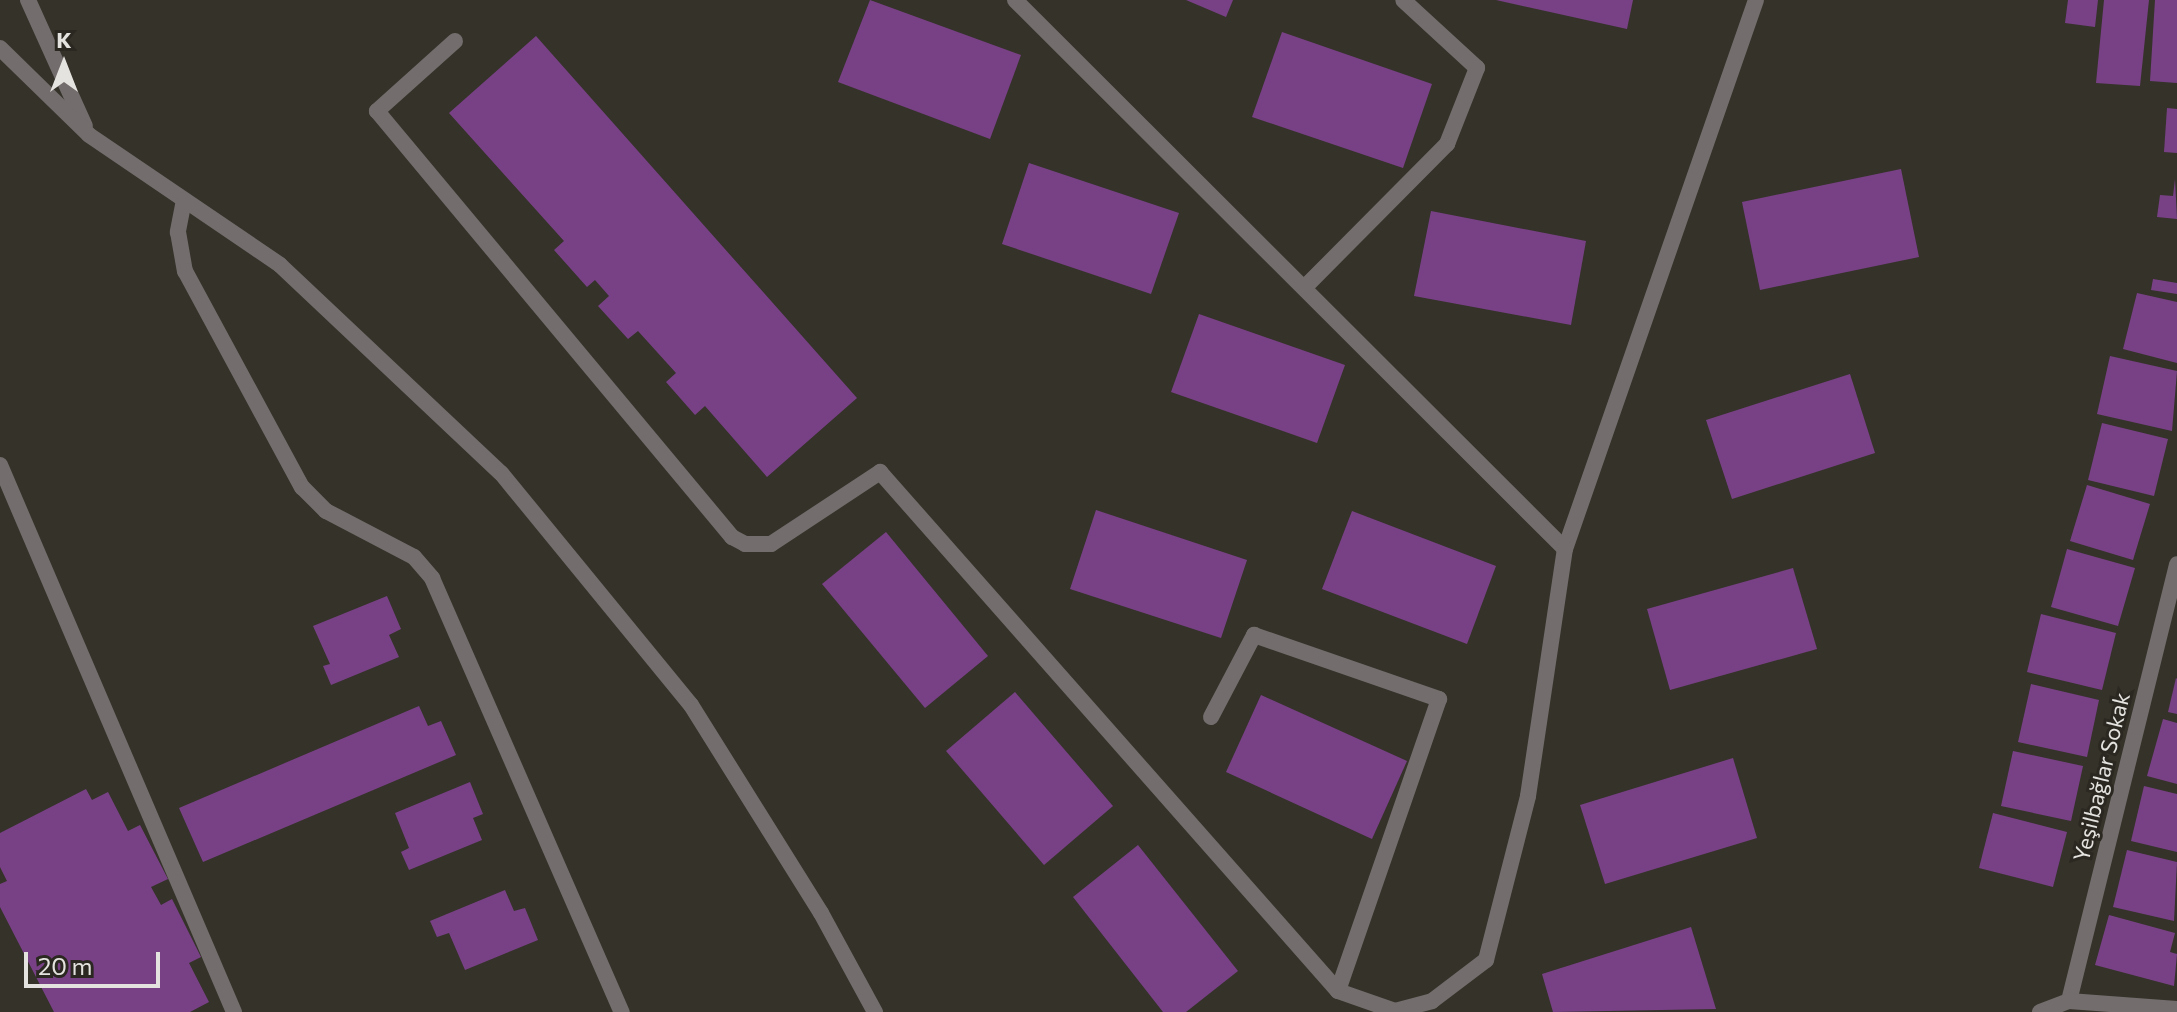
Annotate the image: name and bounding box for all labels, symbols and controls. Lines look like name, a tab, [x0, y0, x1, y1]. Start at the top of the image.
north arrow	[24, 24, 104, 104]
text: K	[56, 26, 72, 53]
street label: Yeşilbağlar Sokak	[2067, 690, 2135, 864]
scale bar	[28, 936, 164, 986]
text: 20 m	[38, 951, 92, 980]

